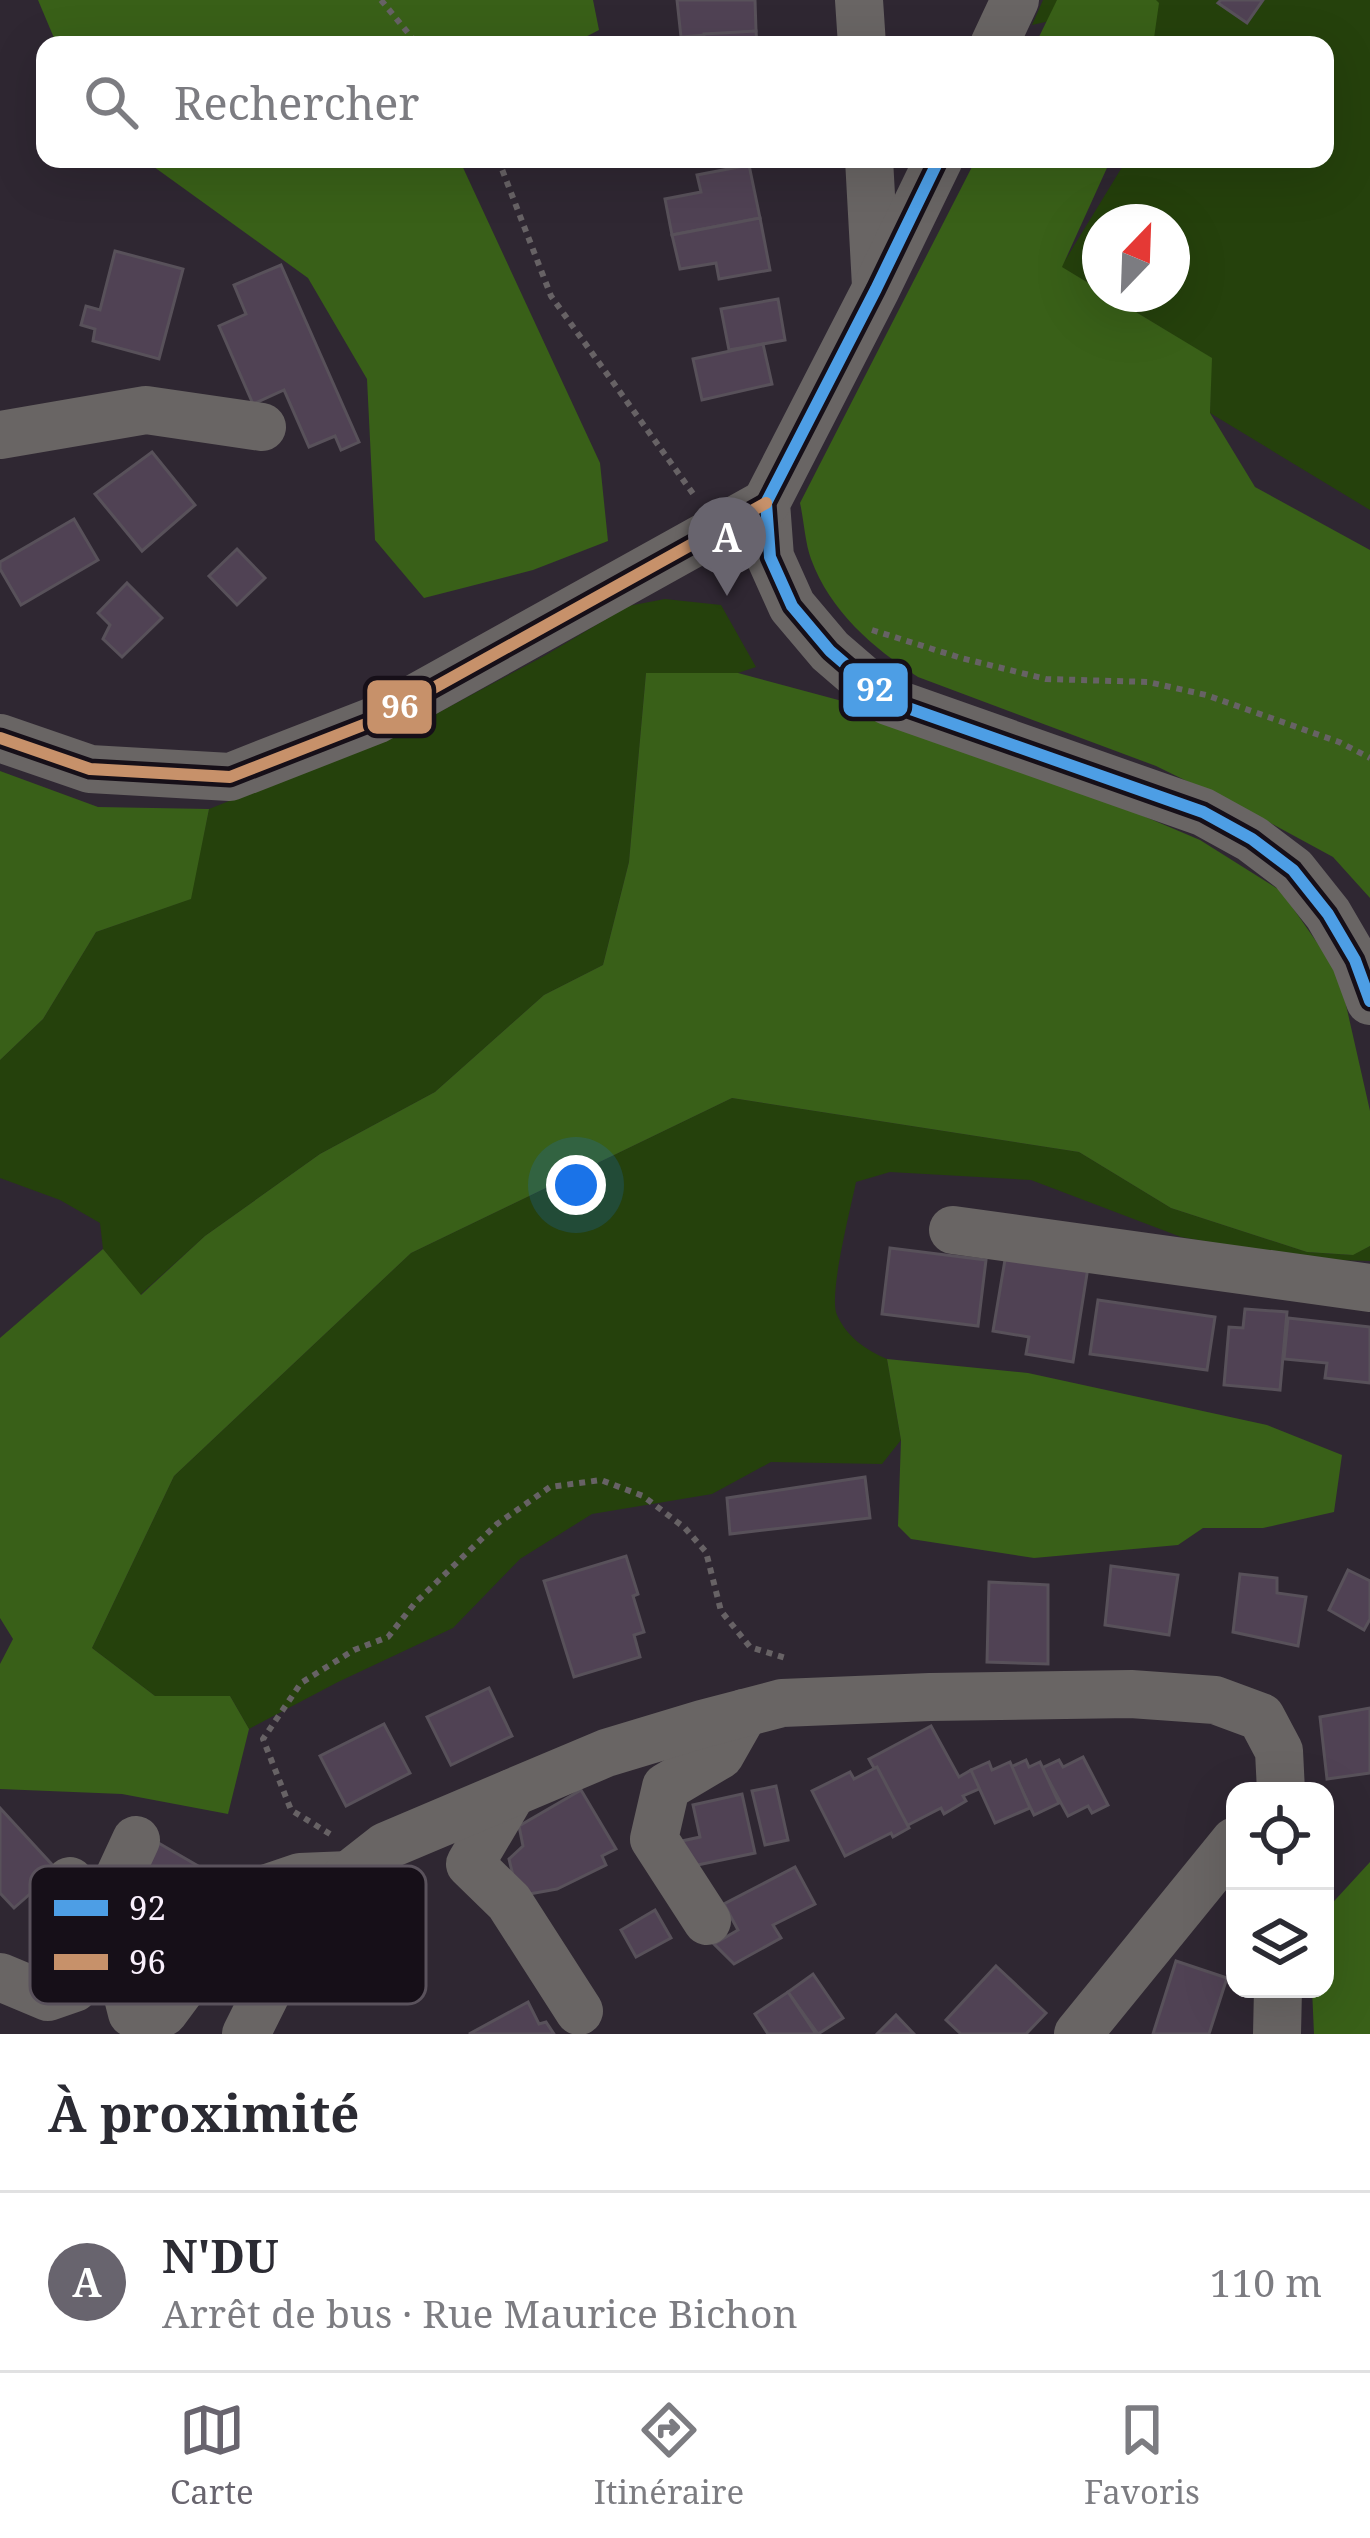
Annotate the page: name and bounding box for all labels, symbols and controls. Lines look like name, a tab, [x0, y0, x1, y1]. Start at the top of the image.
search box	[36, 36, 1334, 168]
icon: search	[78, 69, 144, 135]
text: Rechercher	[174, 72, 420, 133]
north arrow	[1082, 204, 1190, 312]
pin: A	[688, 497, 766, 596]
line badge: 92	[841, 661, 910, 719]
text: 92	[856, 666, 894, 711]
line badge: 96	[365, 678, 434, 736]
text: 96	[381, 683, 419, 728]
your location	[546, 1155, 606, 1215]
map controls	[1226, 1782, 1334, 1998]
button: locate	[1226, 1782, 1334, 1890]
legend	[30, 1866, 426, 2004]
text: 92	[129, 1885, 166, 1930]
button: layers	[1226, 1890, 1334, 1998]
text: 96	[129, 1939, 166, 1984]
text: À proximité	[48, 2077, 360, 2147]
text: N'DU	[162, 2225, 279, 2286]
text: A	[72, 2255, 102, 2308]
text: 110 m	[1210, 2255, 1322, 2308]
text: Arrêt de bus · Rue Maurice Bichon	[162, 2286, 798, 2339]
tab: Carte	[170, 2397, 254, 2514]
tab: Itinéraire	[594, 2397, 744, 2514]
tab: Favoris	[1084, 2397, 1200, 2514]

